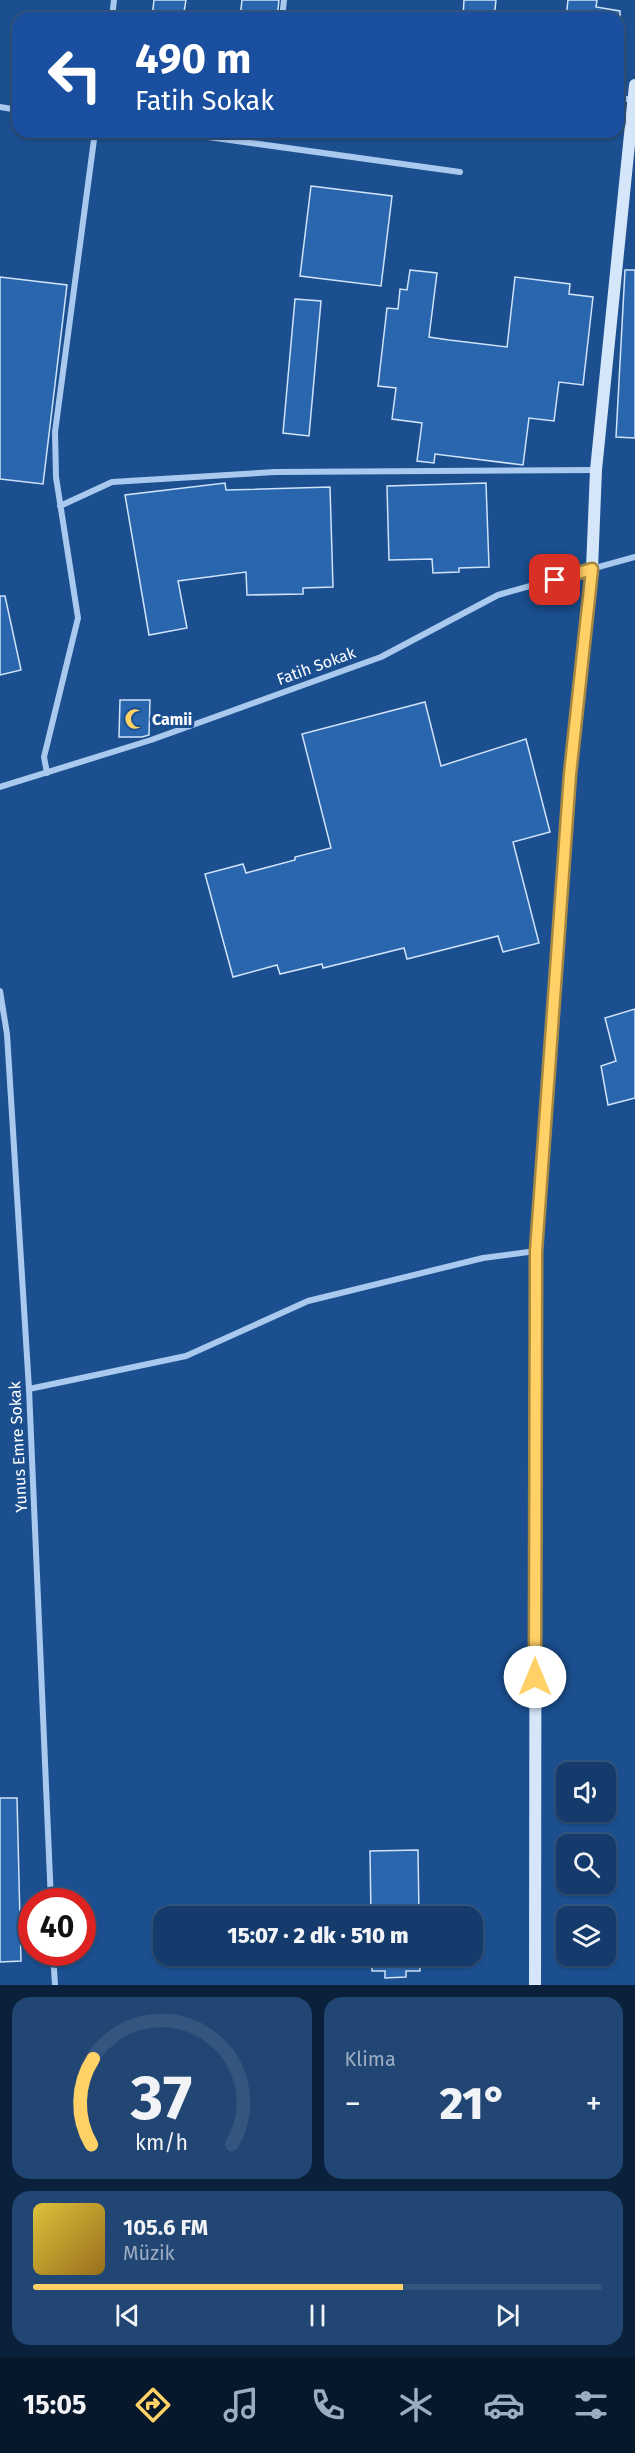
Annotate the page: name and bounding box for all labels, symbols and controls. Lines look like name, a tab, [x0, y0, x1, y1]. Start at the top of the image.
text: 490 m	[135, 34, 251, 84]
icon: left	[36, 36, 114, 114]
text: Fatih Sokak	[135, 85, 274, 117]
pin	[529, 554, 580, 605]
icon: arrive	[538, 563, 571, 596]
street label: Fatih Sokak	[274, 643, 359, 689]
mosque icon: Camii	[123, 707, 147, 731]
place label: Camii	[152, 710, 192, 729]
street label: Yunus Emre Sokak	[5, 1380, 31, 1513]
position arrow	[503, 1645, 567, 1709]
map controls	[556, 1762, 616, 1966]
button: sound	[556, 1762, 616, 1822]
button: search	[556, 1834, 616, 1894]
speed limit sign: 40	[18, 1888, 96, 1966]
button: layers	[556, 1906, 616, 1966]
text: 15:07 · 2 dk · 510 m	[227, 1922, 409, 1949]
text: Klima	[345, 2047, 396, 2071]
text: 37	[130, 2061, 192, 2136]
text: 21°	[440, 2077, 507, 2131]
text: −	[345, 2084, 361, 2124]
text: +	[586, 2084, 602, 2124]
text: km/h	[135, 2130, 188, 2156]
text: 105.6 FM	[123, 2214, 208, 2241]
text: Müzik	[123, 2241, 175, 2265]
icon: previous	[111, 2299, 144, 2332]
icon: pause	[301, 2299, 334, 2332]
icon: next	[491, 2299, 524, 2332]
icon: directions	[132, 2384, 174, 2426]
icon: music	[220, 2384, 262, 2426]
icon: phone	[307, 2384, 349, 2426]
icon: climate	[395, 2384, 437, 2426]
icon: car	[483, 2384, 525, 2426]
icon: filters	[570, 2384, 612, 2426]
text: 15:05	[23, 2389, 87, 2421]

